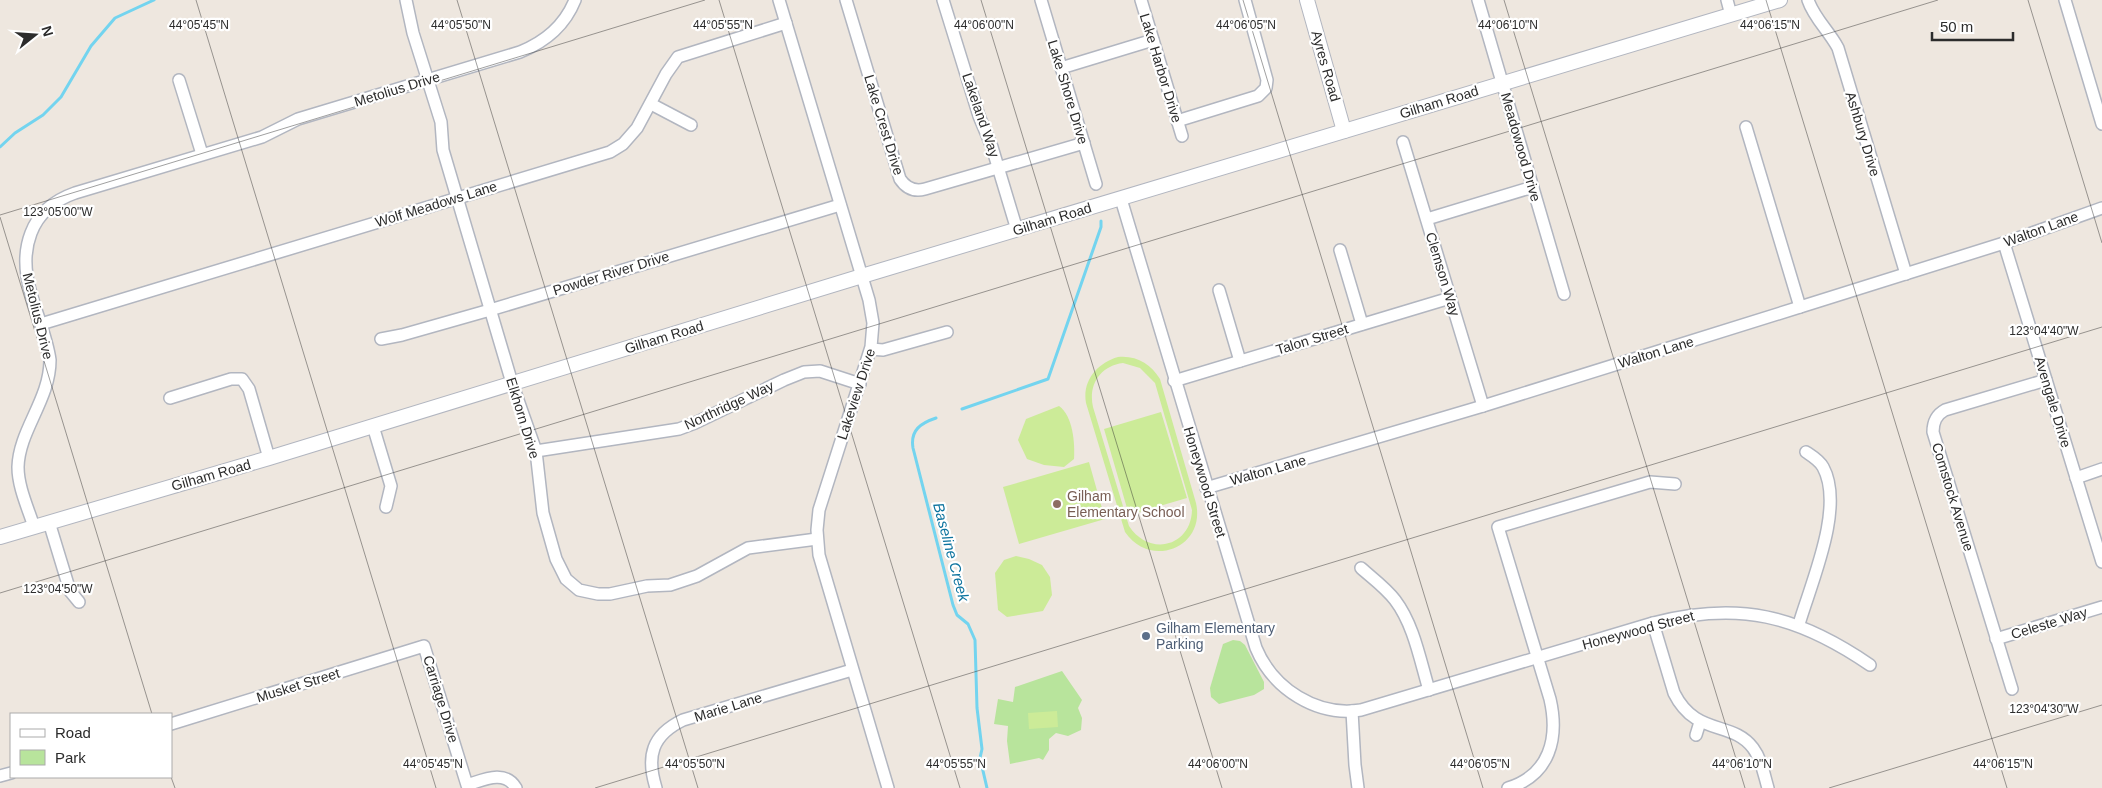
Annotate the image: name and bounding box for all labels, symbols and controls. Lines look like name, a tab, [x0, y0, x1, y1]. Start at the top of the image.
north arrow	[10, 10, 60, 60]
scale bar	[1932, 10, 2013, 42]
street label: Lake Harbor Drive	[1137, 11, 1185, 125]
text: 44°05'45"N	[169, 18, 229, 32]
text: 44°05'50"N	[431, 18, 491, 32]
text: 44°05'55"N	[693, 18, 753, 32]
text: 44°06'00"N	[954, 18, 1014, 32]
text: 44°06'05"N	[1216, 18, 1276, 32]
text: 44°06'10"N	[1478, 18, 1538, 32]
text: 44°06'15"N	[1740, 18, 1800, 32]
text: 50 m	[1940, 18, 1973, 35]
text: N	[38, 24, 57, 38]
street label: Ayres Road	[1308, 29, 1344, 103]
street label: Lake Shore Drive	[1045, 38, 1092, 146]
street label: Metolius Drive	[352, 68, 442, 110]
street label: Lakeland Way	[959, 71, 1003, 159]
street label: Lake Crest Drive	[861, 73, 907, 177]
street label: Gilham Road	[1398, 82, 1480, 122]
street label: Ashbury Drive	[1842, 90, 1884, 179]
street label: Meadowood Drive	[1498, 91, 1544, 204]
street label: Wolf Meadows Lane	[373, 178, 499, 230]
street label: Gilham Road	[1011, 199, 1093, 239]
text: 123°05'00"W	[23, 205, 93, 219]
street label: Walton Lane	[2002, 208, 2081, 250]
street label: Clemson Way	[1423, 230, 1463, 318]
street label: Powder River Drive	[551, 248, 671, 298]
street label: Metolius Drive	[20, 271, 57, 361]
street label: Gilham Road	[623, 317, 705, 357]
street label: Talon Street	[1274, 320, 1350, 358]
text: 123°04'40"W	[2009, 324, 2079, 338]
street label: Walton Lane	[1616, 333, 1696, 371]
street label: Lakeview Drive	[834, 346, 878, 442]
street label: Avengale Drive	[2032, 354, 2075, 450]
street label: Elkhorn Drive	[503, 375, 543, 461]
street label: Northridge Way	[682, 377, 776, 433]
street label: Honeywood Street	[1181, 425, 1230, 540]
street label: Comstock Avenue	[1929, 441, 1977, 553]
street label: Walton Lane	[1228, 451, 1308, 488]
street label: Gilham Road	[170, 456, 252, 494]
place label: Gilham Elementary School	[1067, 488, 1185, 520]
marker: Gilham Elementary School	[1051, 498, 1063, 510]
water label: Baseline Creek	[930, 501, 973, 605]
text: 123°04'50"W	[23, 582, 93, 596]
street label: Celeste Way	[2009, 604, 2089, 642]
street label: Honeywood Street	[1580, 607, 1696, 653]
place label: Gilham Elementary Parking	[1156, 620, 1275, 652]
marker: Gilham Elementary Parking	[1140, 630, 1152, 642]
street label: Carriage Drive	[420, 654, 462, 745]
street label: Musket Street	[254, 665, 342, 705]
street label: Marie Lane	[692, 689, 764, 725]
text: 123°04'30"W	[2009, 702, 2079, 716]
legend	[10, 713, 172, 778]
text: Road	[55, 724, 91, 741]
text: Park	[55, 749, 86, 766]
text: 44°05'45"N	[403, 757, 463, 771]
text: 44°05'50"N	[665, 757, 725, 771]
text: 44°05'55"N	[926, 757, 986, 771]
text: 44°06'00"N	[1188, 757, 1248, 771]
text: 44°06'05"N	[1450, 757, 1510, 771]
text: 44°06'10"N	[1712, 757, 1772, 771]
text: 44°06'15"N	[1973, 757, 2033, 771]

